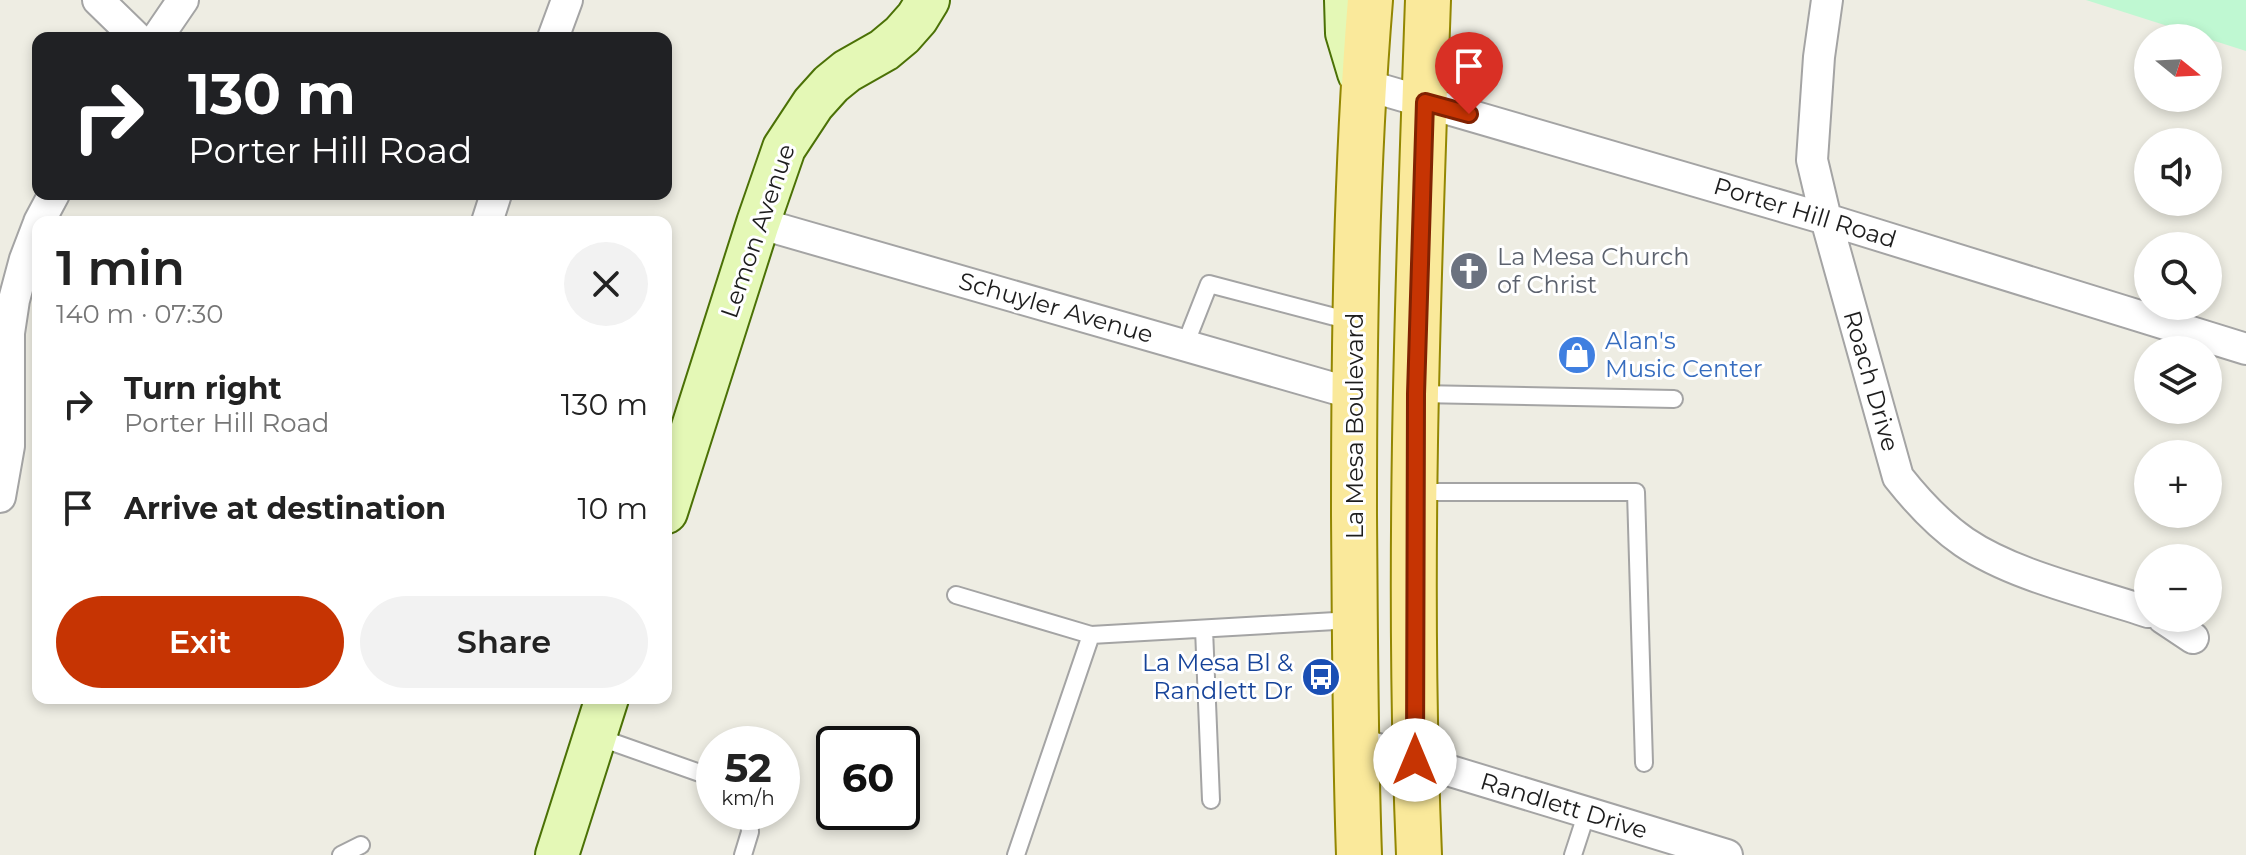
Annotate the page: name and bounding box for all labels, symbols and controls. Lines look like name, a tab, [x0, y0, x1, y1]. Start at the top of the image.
north arrow	[2134, 24, 2222, 112]
map controls	[2134, 24, 2222, 632]
pin	[1435, 32, 1503, 114]
icon: arrive	[1447, 44, 1491, 88]
text: 130 m	[188, 60, 356, 128]
icon: right	[56, 64, 160, 168]
text: Porter Hill Road	[188, 128, 472, 172]
button: sound	[2134, 128, 2222, 216]
street label: Lemon Avenue	[714, 140, 801, 322]
street label: Porter Hill Road	[1710, 171, 1900, 254]
button: search	[2134, 232, 2222, 320]
text: 1 min	[56, 239, 185, 297]
button: close	[564, 242, 648, 326]
place label: La Mesa Church of Christ	[1497, 242, 1689, 299]
church icon: La Mesa Church of Christ	[1448, 250, 1490, 292]
street label: Schuyler Avenue	[956, 266, 1157, 349]
text: 140 m · 07:30	[56, 298, 224, 330]
street label: Roach Drive	[1838, 307, 1905, 455]
street label: La Mesa Boulevard	[1340, 313, 1369, 539]
place label: Alan's Music Center	[1605, 326, 1763, 383]
shop icon: Alan's Music Center	[1556, 334, 1598, 376]
button: layers	[2134, 336, 2222, 424]
text: Turn right	[124, 370, 281, 407]
icon: right	[56, 382, 100, 426]
text: 130 m	[561, 386, 648, 423]
text: Porter Hill Road	[124, 407, 329, 439]
button: +	[2134, 440, 2222, 528]
icon: arrive	[56, 486, 100, 530]
text: Arrive at destination	[124, 490, 446, 527]
text: 10 m	[578, 490, 648, 527]
button: −	[2134, 544, 2222, 632]
button: Exit	[56, 596, 344, 688]
button: Share	[360, 596, 648, 688]
place label: La Mesa Bl & Randlett Dr	[1142, 648, 1293, 705]
bus stop icon: La Mesa Bl & Randlett Dr	[1300, 656, 1342, 698]
position arrow	[1373, 718, 1457, 802]
speed limit sign: 60	[816, 726, 920, 830]
text: 52	[724, 743, 772, 792]
street label: Randlett Drive	[1477, 766, 1651, 845]
text: km/h	[721, 786, 775, 810]

